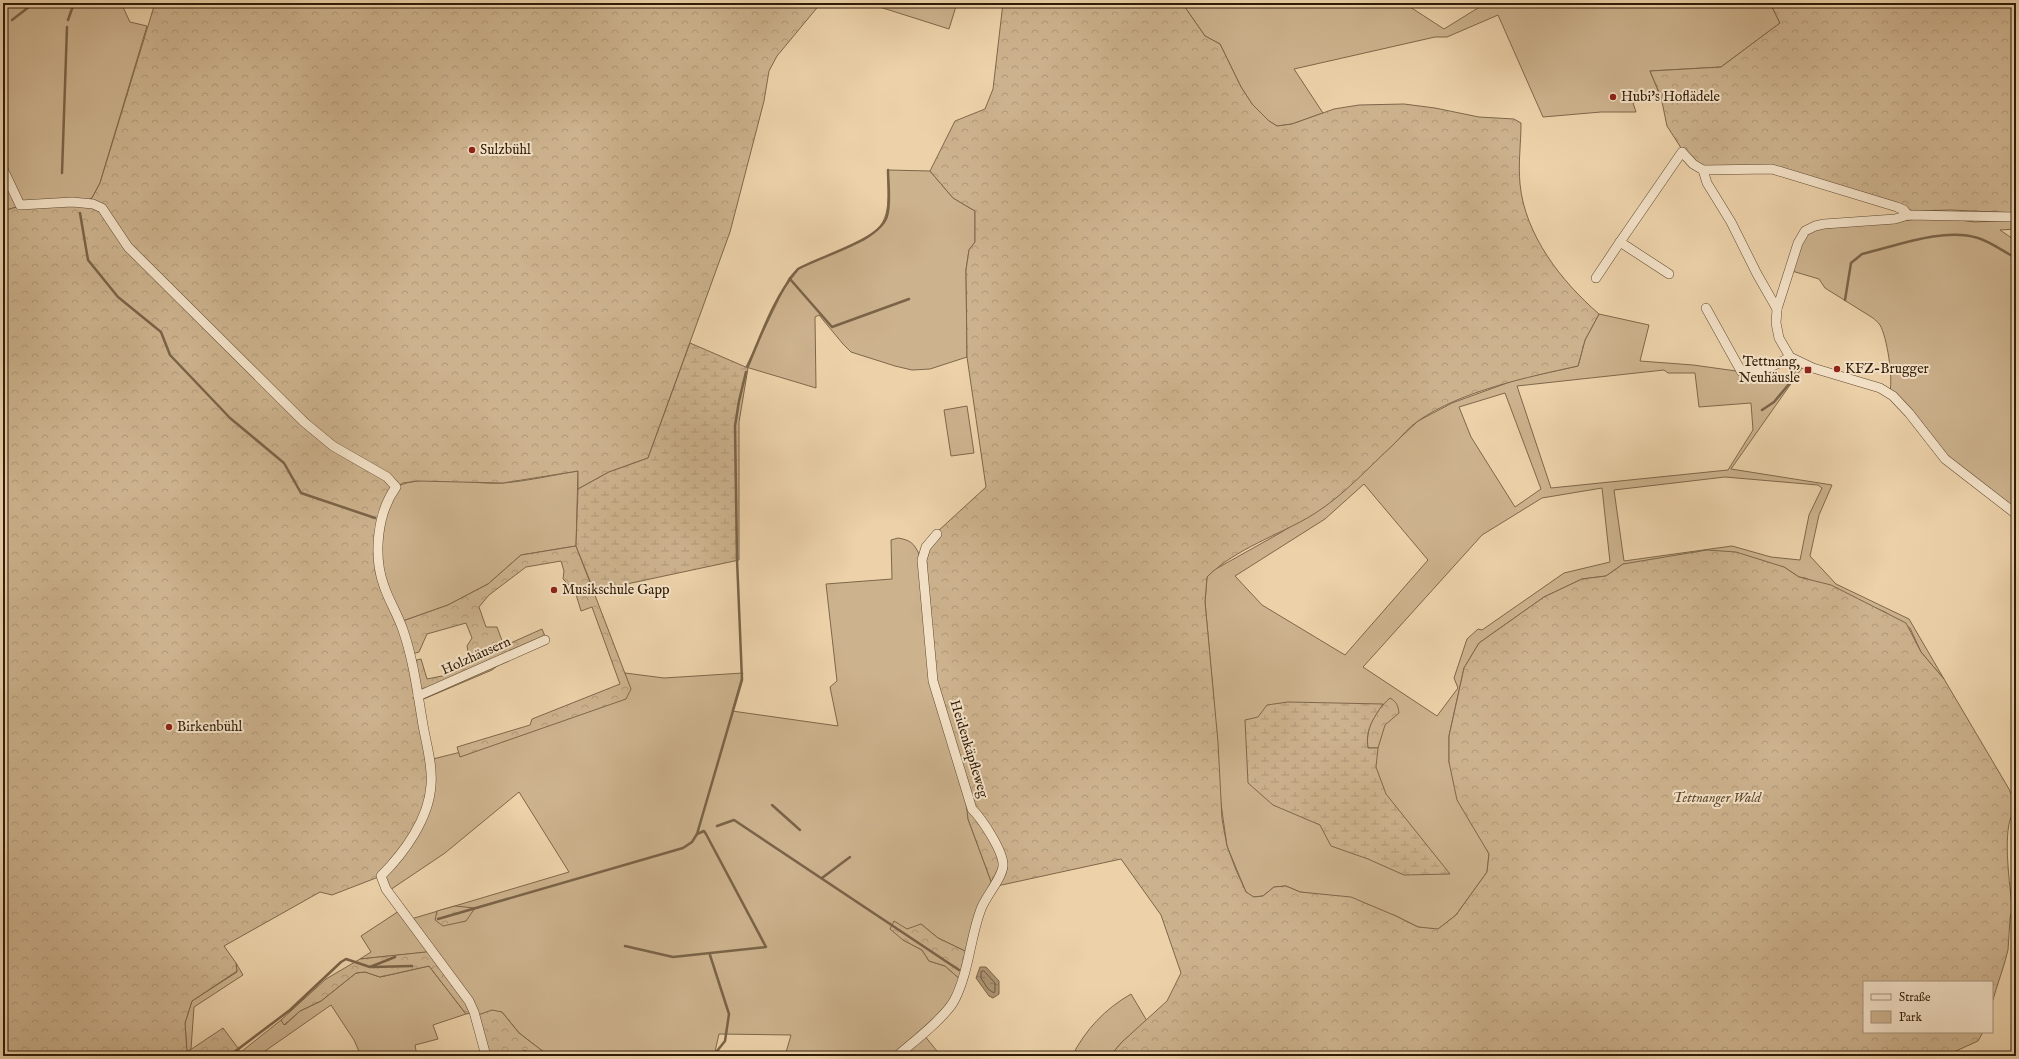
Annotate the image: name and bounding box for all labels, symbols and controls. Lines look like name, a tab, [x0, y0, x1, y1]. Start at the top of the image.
place label: Hubi's Hoflädele	[1621, 88, 1721, 106]
marker: Hubi's Hoflädele	[1608, 92, 1618, 102]
place label: Sulzbühl	[480, 141, 531, 159]
marker: Sulzbühl	[467, 145, 477, 155]
place label: Tettnang, Neuhäusle	[1739, 353, 1801, 387]
place label: KFZ-Brugger	[1845, 360, 1929, 378]
marker: KFZ-Brugger	[1832, 364, 1842, 374]
marker: Tettnang, Neuhäusle	[1803, 365, 1813, 375]
place label: Musikschule Gapp	[562, 581, 670, 599]
marker: Musikschule Gapp	[549, 585, 559, 595]
street label: Holzhäusern	[438, 632, 514, 679]
street label: Heidenkäpfleweg	[946, 698, 993, 801]
place label: Birkenbühl	[177, 718, 242, 736]
marker: Birkenbühl	[164, 722, 174, 732]
park label: Tettnanger Wald	[1673, 789, 1763, 808]
legend	[1863, 981, 1993, 1033]
text: Straße	[1899, 990, 1931, 1005]
text: Park	[1899, 1010, 1922, 1025]

